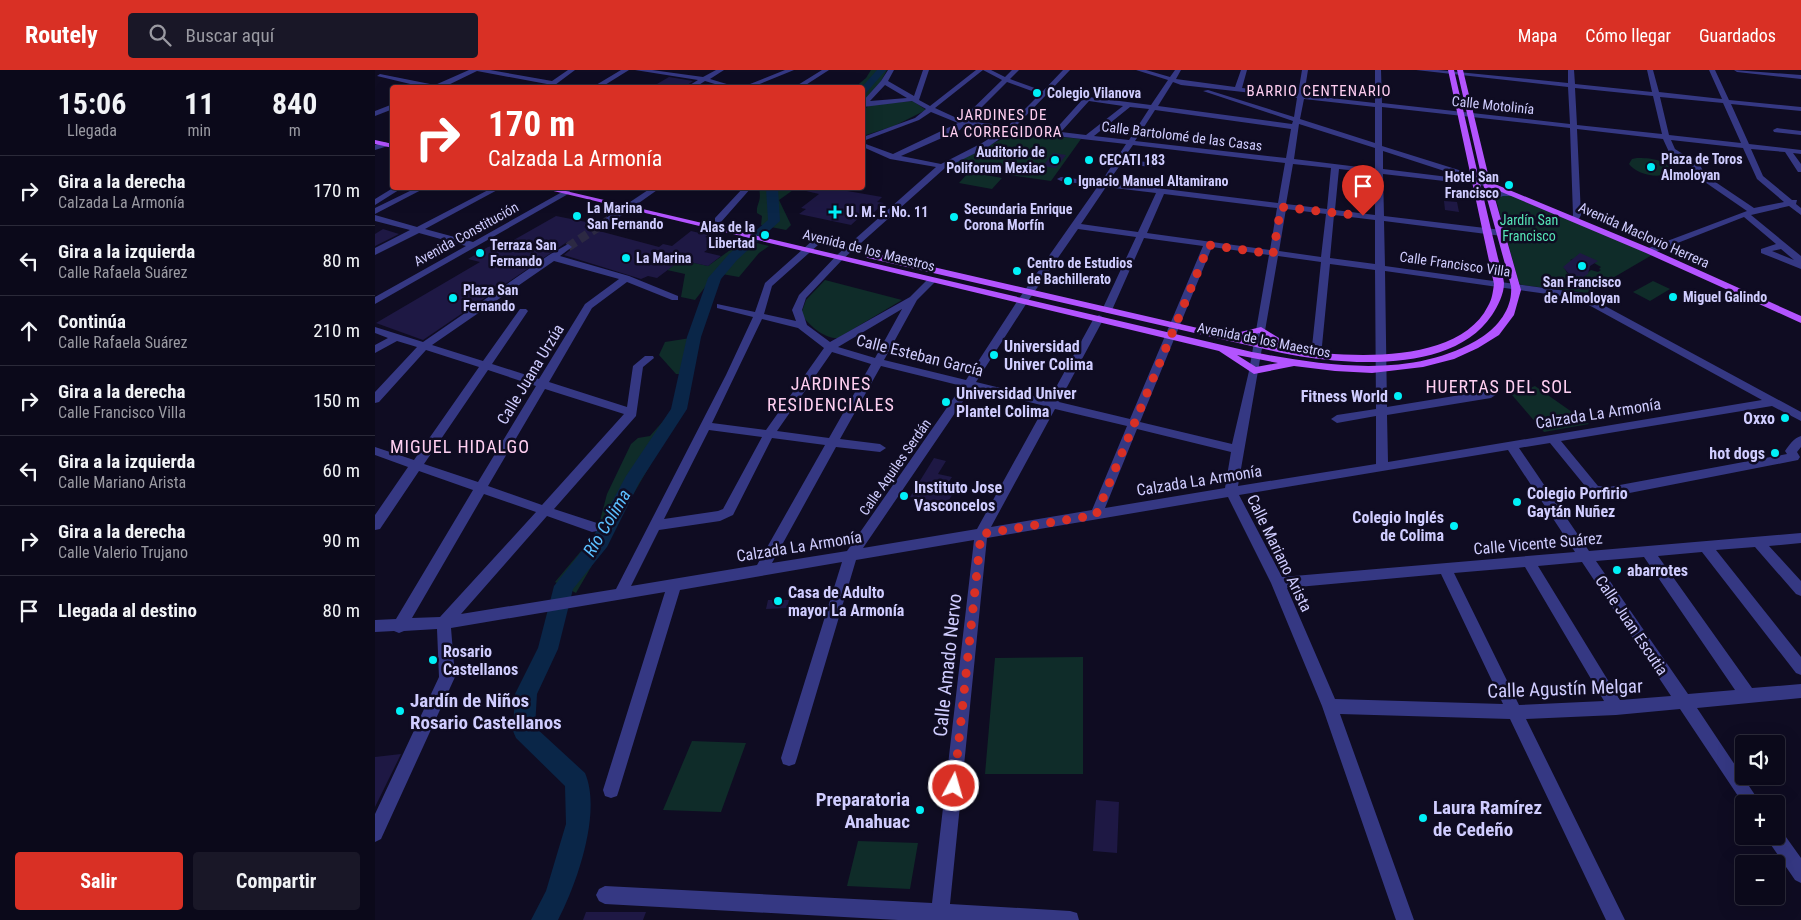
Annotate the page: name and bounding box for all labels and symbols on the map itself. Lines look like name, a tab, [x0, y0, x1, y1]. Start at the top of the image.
district label: BARRIO CENTENARIO	[1246, 82, 1392, 100]
place label: Colegio Vilanova	[1047, 85, 1142, 101]
marker: Colegio Vilanova	[1031, 87, 1043, 99]
street label: Calle Motolinía	[1451, 93, 1535, 117]
district label: JARDINES DE LA CORREGIDORA	[941, 106, 1063, 141]
street label: Calle Bartolomé de las Casas	[1101, 118, 1263, 154]
place label: Auditorio de Poliforum Mexiac	[946, 144, 1046, 176]
place label: Plaza de Toros Almoloyan	[1661, 151, 1743, 183]
place label: CECATI 183	[1099, 152, 1165, 168]
marker: Auditorio de Poliforum Mexiac	[1049, 154, 1061, 166]
marker: CECATI 183	[1083, 154, 1095, 166]
marker: Plaza de Toros Almoloyan	[1645, 161, 1657, 173]
pin	[1342, 165, 1384, 216]
place label: Hotel San Francisco	[1445, 169, 1499, 201]
place label: Ignacio Manuel Altamirano	[1078, 173, 1229, 189]
marker: Ignacio Manuel Altamirano	[1062, 175, 1074, 187]
marker: Hotel San Francisco	[1503, 179, 1515, 191]
street label: Avenida Constitución	[411, 199, 521, 269]
street label: Avenida Maclovio Herrera	[1576, 199, 1712, 271]
place label: La Marina San Fernando	[587, 200, 663, 232]
place label: Secundaria Enrique Corona Morfín	[964, 201, 1073, 233]
place label: U. M. F. No. 11	[846, 204, 928, 220]
marker: U. M. F. No. 11	[828, 205, 842, 219]
marker: La Marina San Fernando	[571, 210, 583, 222]
marker: Secundaria Enrique Corona Morfín	[948, 211, 960, 223]
park label: Jardín San Francisco	[1500, 212, 1558, 244]
place label: Alas de la Libertad	[700, 219, 755, 251]
street label: Avenida de los Maestros	[801, 226, 937, 274]
marker: Alas de la Libertad	[759, 229, 771, 241]
place label: Terraza San Fernando	[490, 237, 557, 269]
marker: Terraza San Fernando	[474, 247, 486, 259]
street label: Calle Francisco Villa	[1399, 248, 1511, 280]
place label: La Marina	[636, 250, 692, 266]
marker: La Marina	[620, 252, 632, 264]
place label: Centro de Estudios de Bachillerato	[1027, 255, 1133, 287]
marker: San Francisco de Almoloyan	[1576, 260, 1588, 272]
marker: Centro de Estudios de Bachillerato	[1011, 265, 1023, 277]
place label: San Francisco de Almoloyan	[1543, 274, 1621, 306]
place label: Plaza San Fernando	[463, 282, 518, 314]
place label: Miguel Galindo	[1683, 289, 1767, 305]
marker: Miguel Galindo	[1667, 291, 1679, 303]
marker: Plaza San Fernando	[447, 292, 459, 304]
street label: Avenida de los Maestros	[1196, 319, 1332, 361]
street label: Calle Juana Urzúa	[493, 321, 568, 428]
street label: Calle Esteban García	[854, 330, 985, 380]
place label: Universidad Univer Colima	[1004, 337, 1094, 374]
marker: Universidad Univer Colima	[988, 349, 1000, 361]
district label: JARDINES RESIDENCIALES	[767, 373, 895, 415]
district label: HUERTAS DEL SOL	[1425, 376, 1573, 397]
place label: Universidad Univer Plantel Colima	[956, 384, 1077, 421]
place label: Fitness World	[1301, 387, 1388, 406]
marker: Fitness World	[1392, 390, 1404, 402]
street label: Calzada La Armonía	[1534, 394, 1662, 433]
marker: Universidad Univer Plantel Colima	[940, 396, 952, 408]
place label: Oxxo	[1743, 409, 1775, 428]
marker: Oxxo	[1779, 412, 1791, 424]
street label: Calle Aquiles Serdán	[856, 416, 934, 518]
district label: MIGUEL HIDALGO	[390, 436, 530, 457]
place label: hot dogs	[1709, 444, 1765, 463]
marker: hot dogs	[1769, 447, 1781, 459]
street label: Calzada La Armonía	[1135, 461, 1263, 500]
place label: Instituto Jose Vasconcelos	[914, 478, 1003, 515]
place label: Colegio Porfirio Gaytán Nuñez	[1527, 484, 1628, 521]
water label: Río Colima	[578, 485, 635, 560]
marker: Instituto Jose Vasconcelos	[898, 490, 910, 502]
street label: Calle Mariano Arista	[1243, 491, 1316, 615]
marker: Colegio Porfirio Gaytán Nuñez	[1511, 496, 1523, 508]
place label: Colegio Inglés de Colima	[1352, 508, 1444, 545]
marker: Colegio Inglés de Colima	[1448, 520, 1460, 532]
street label: Calzada La Armonía	[735, 527, 863, 566]
street label: Calle Vicente Suárez	[1473, 528, 1603, 559]
place label: abarrotes	[1627, 561, 1688, 580]
marker: abarrotes	[1611, 564, 1623, 576]
street label: Calle Juan Escutia	[1591, 572, 1672, 679]
place label: Casa de Adulto mayor La Armonía	[788, 583, 905, 620]
street label: Calle Amado Nervo	[929, 592, 966, 738]
marker: Casa de Adulto mayor La Armonía	[772, 595, 784, 607]
place label: Rosario Castellanos	[443, 642, 518, 679]
marker: Rosario Castellanos	[427, 654, 439, 666]
street label: Calle Agustín Melgar	[1487, 674, 1643, 703]
place label: Jardín de Niños Rosario Castellanos	[410, 689, 562, 734]
marker: Jardín de Niños Rosario Castellanos	[394, 705, 406, 717]
position arrow	[927, 759, 979, 811]
place label: Preparatoria Anahuac	[816, 788, 910, 833]
place label: Laura Ramírez de Cedeño	[1433, 796, 1542, 841]
marker: Preparatoria Anahuac	[914, 804, 926, 816]
marker: Laura Ramírez de Cedeño	[1417, 812, 1429, 824]

